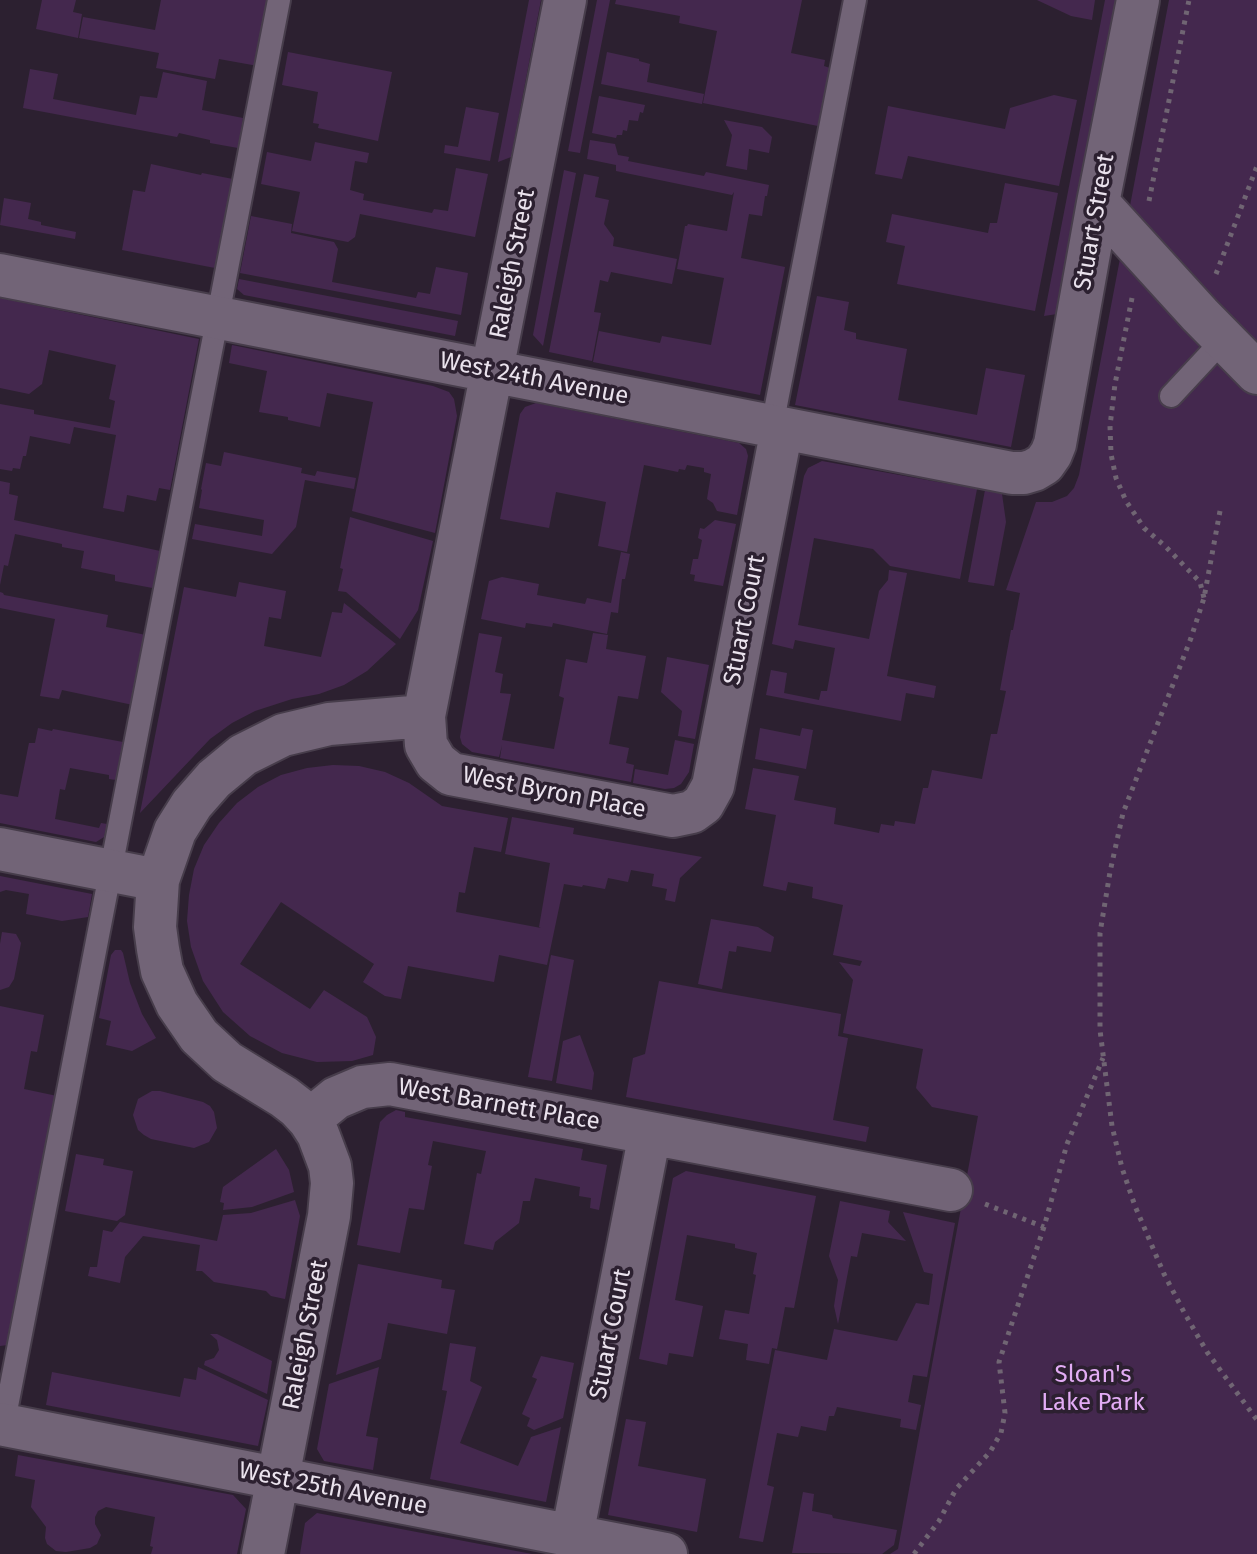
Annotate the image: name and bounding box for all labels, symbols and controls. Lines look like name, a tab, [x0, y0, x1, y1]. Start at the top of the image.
street label: Stuart Street	[1069, 151, 1121, 293]
street label: Raleigh Street	[484, 187, 542, 341]
street label: West 24th Avenue	[437, 347, 631, 411]
street label: Stuart Court	[718, 553, 772, 687]
street label: West Byron Place	[460, 761, 648, 825]
street label: West Barnett Place	[396, 1073, 602, 1137]
street label: Raleigh Street	[277, 1258, 335, 1412]
street label: Stuart Court	[584, 1267, 638, 1401]
park label: Sloan's Lake Park	[1041, 1361, 1145, 1417]
street label: West 25th Avenue	[236, 1457, 430, 1521]

